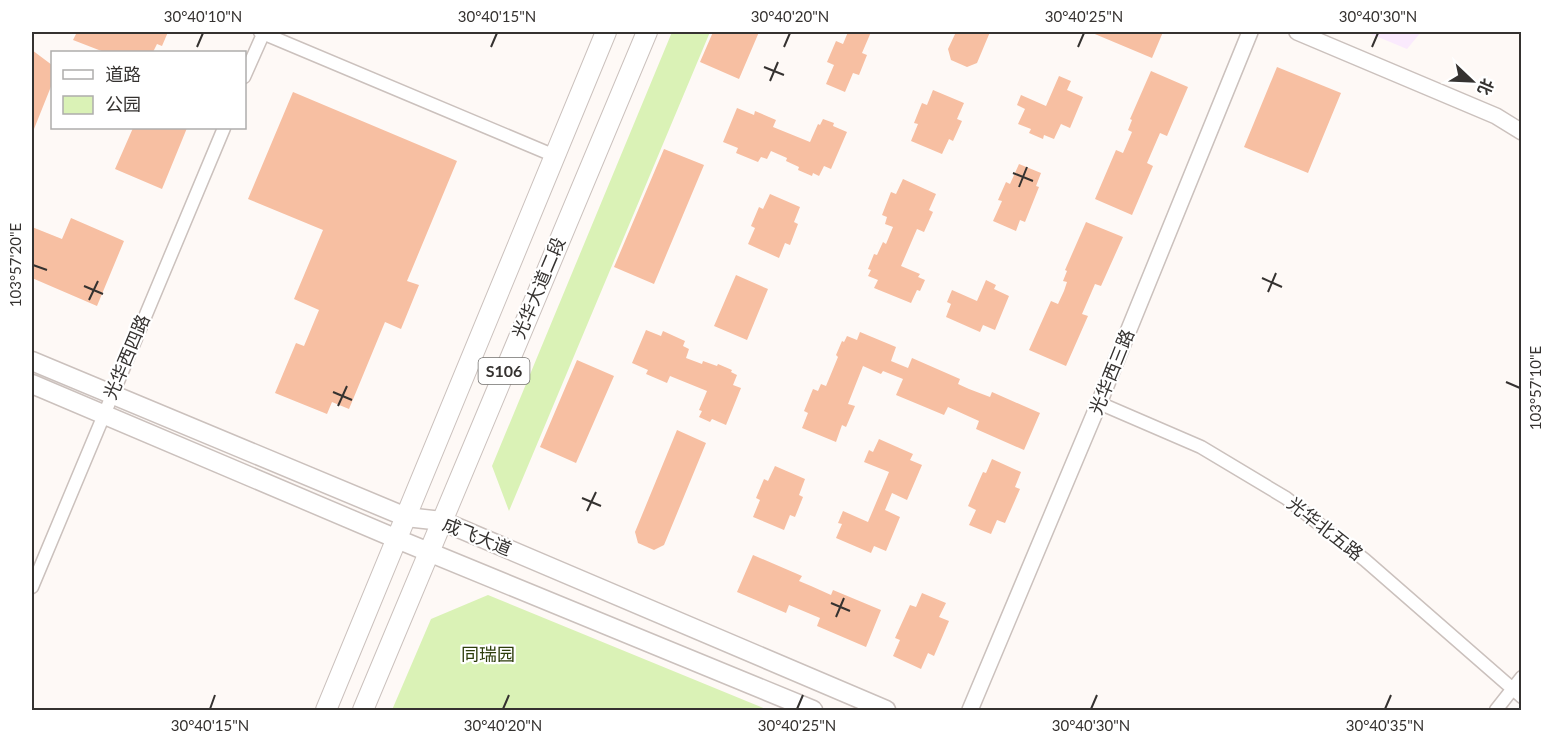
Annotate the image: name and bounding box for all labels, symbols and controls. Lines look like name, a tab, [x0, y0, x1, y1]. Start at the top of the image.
text: 30°40'10"N	[164, 7, 242, 25]
text: 30°40'15"N	[458, 7, 536, 25]
text: 30°40'20"N	[751, 7, 829, 25]
text: 30°40'25"N	[1045, 7, 1123, 25]
text: 30°40'30"N	[1339, 7, 1417, 25]
legend	[51, 51, 246, 129]
north arrow	[1442, 51, 1502, 111]
text: 道路	[105, 63, 141, 85]
text: 北	[1474, 76, 1498, 98]
text: 公园	[105, 93, 141, 115]
text: 103°57'20"E	[6, 223, 24, 307]
street label: 光华大道二段	[507, 234, 569, 342]
street label: 光华西四路	[98, 311, 154, 402]
street label: 光华西三路	[1084, 326, 1138, 417]
text: 103°57'10"E	[1526, 346, 1544, 430]
road number: S106	[478, 358, 530, 384]
street label: 光华北五路	[1283, 492, 1368, 565]
street label: 成飞大道	[440, 512, 515, 560]
park label: 同瑞园	[461, 643, 515, 665]
text: 30°40'15"N	[171, 716, 249, 734]
text: 30°40'20"N	[464, 716, 542, 734]
text: 30°40'25"N	[758, 716, 836, 734]
text: 30°40'30"N	[1052, 716, 1130, 734]
text: 30°40'35"N	[1346, 716, 1424, 734]

